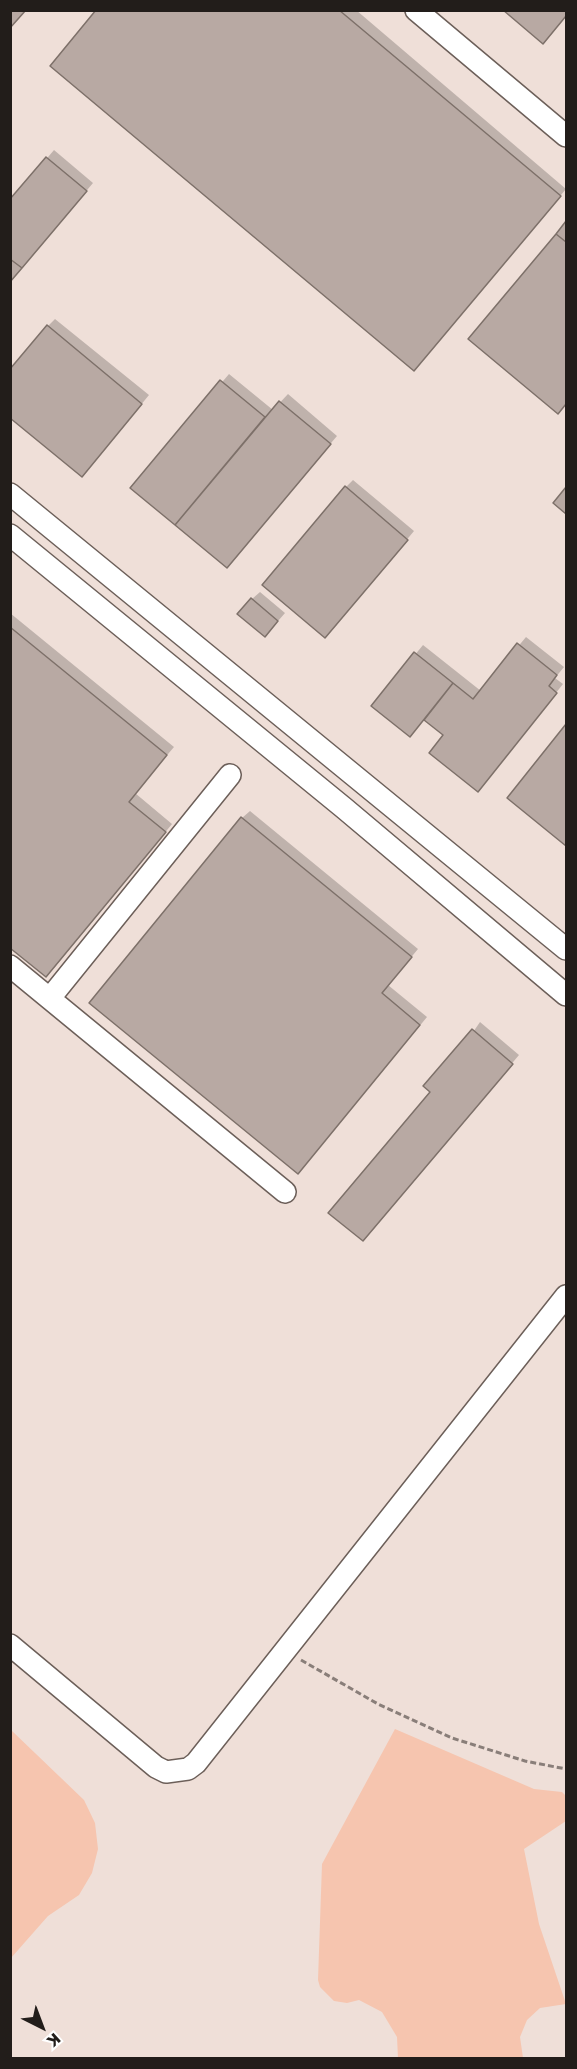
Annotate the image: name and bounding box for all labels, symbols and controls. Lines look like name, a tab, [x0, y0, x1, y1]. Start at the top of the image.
north arrow	[12, 1997, 72, 2057]
text: K	[43, 2029, 65, 2052]

